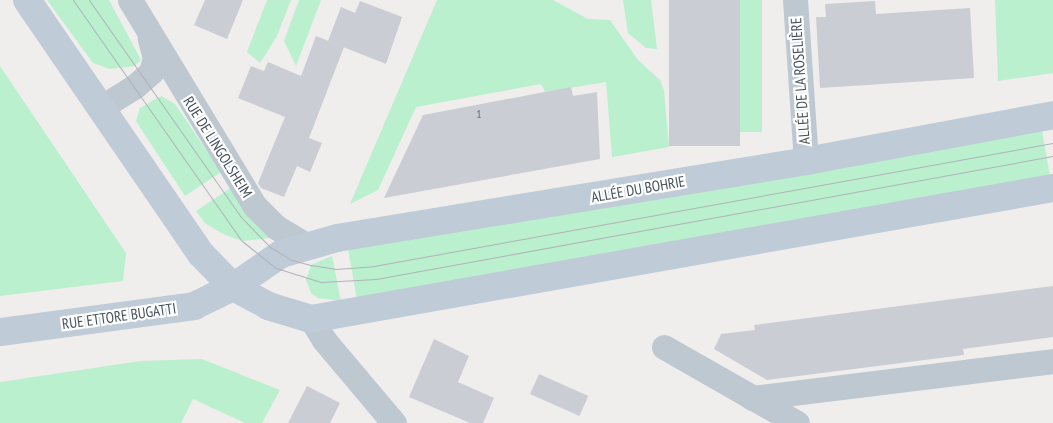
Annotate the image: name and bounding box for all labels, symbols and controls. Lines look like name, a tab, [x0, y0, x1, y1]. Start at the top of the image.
street label: ALLÉE DE LA ROSELIÈRE	[787, 17, 813, 145]
street label: RUE DE LINGOLSHEIM	[180, 93, 256, 201]
house number: 1	[476, 107, 482, 121]
street label: ALLÉE DU BOHRIE	[590, 172, 686, 206]
street label: RUE ETTORE BUGATTI	[61, 299, 177, 333]

